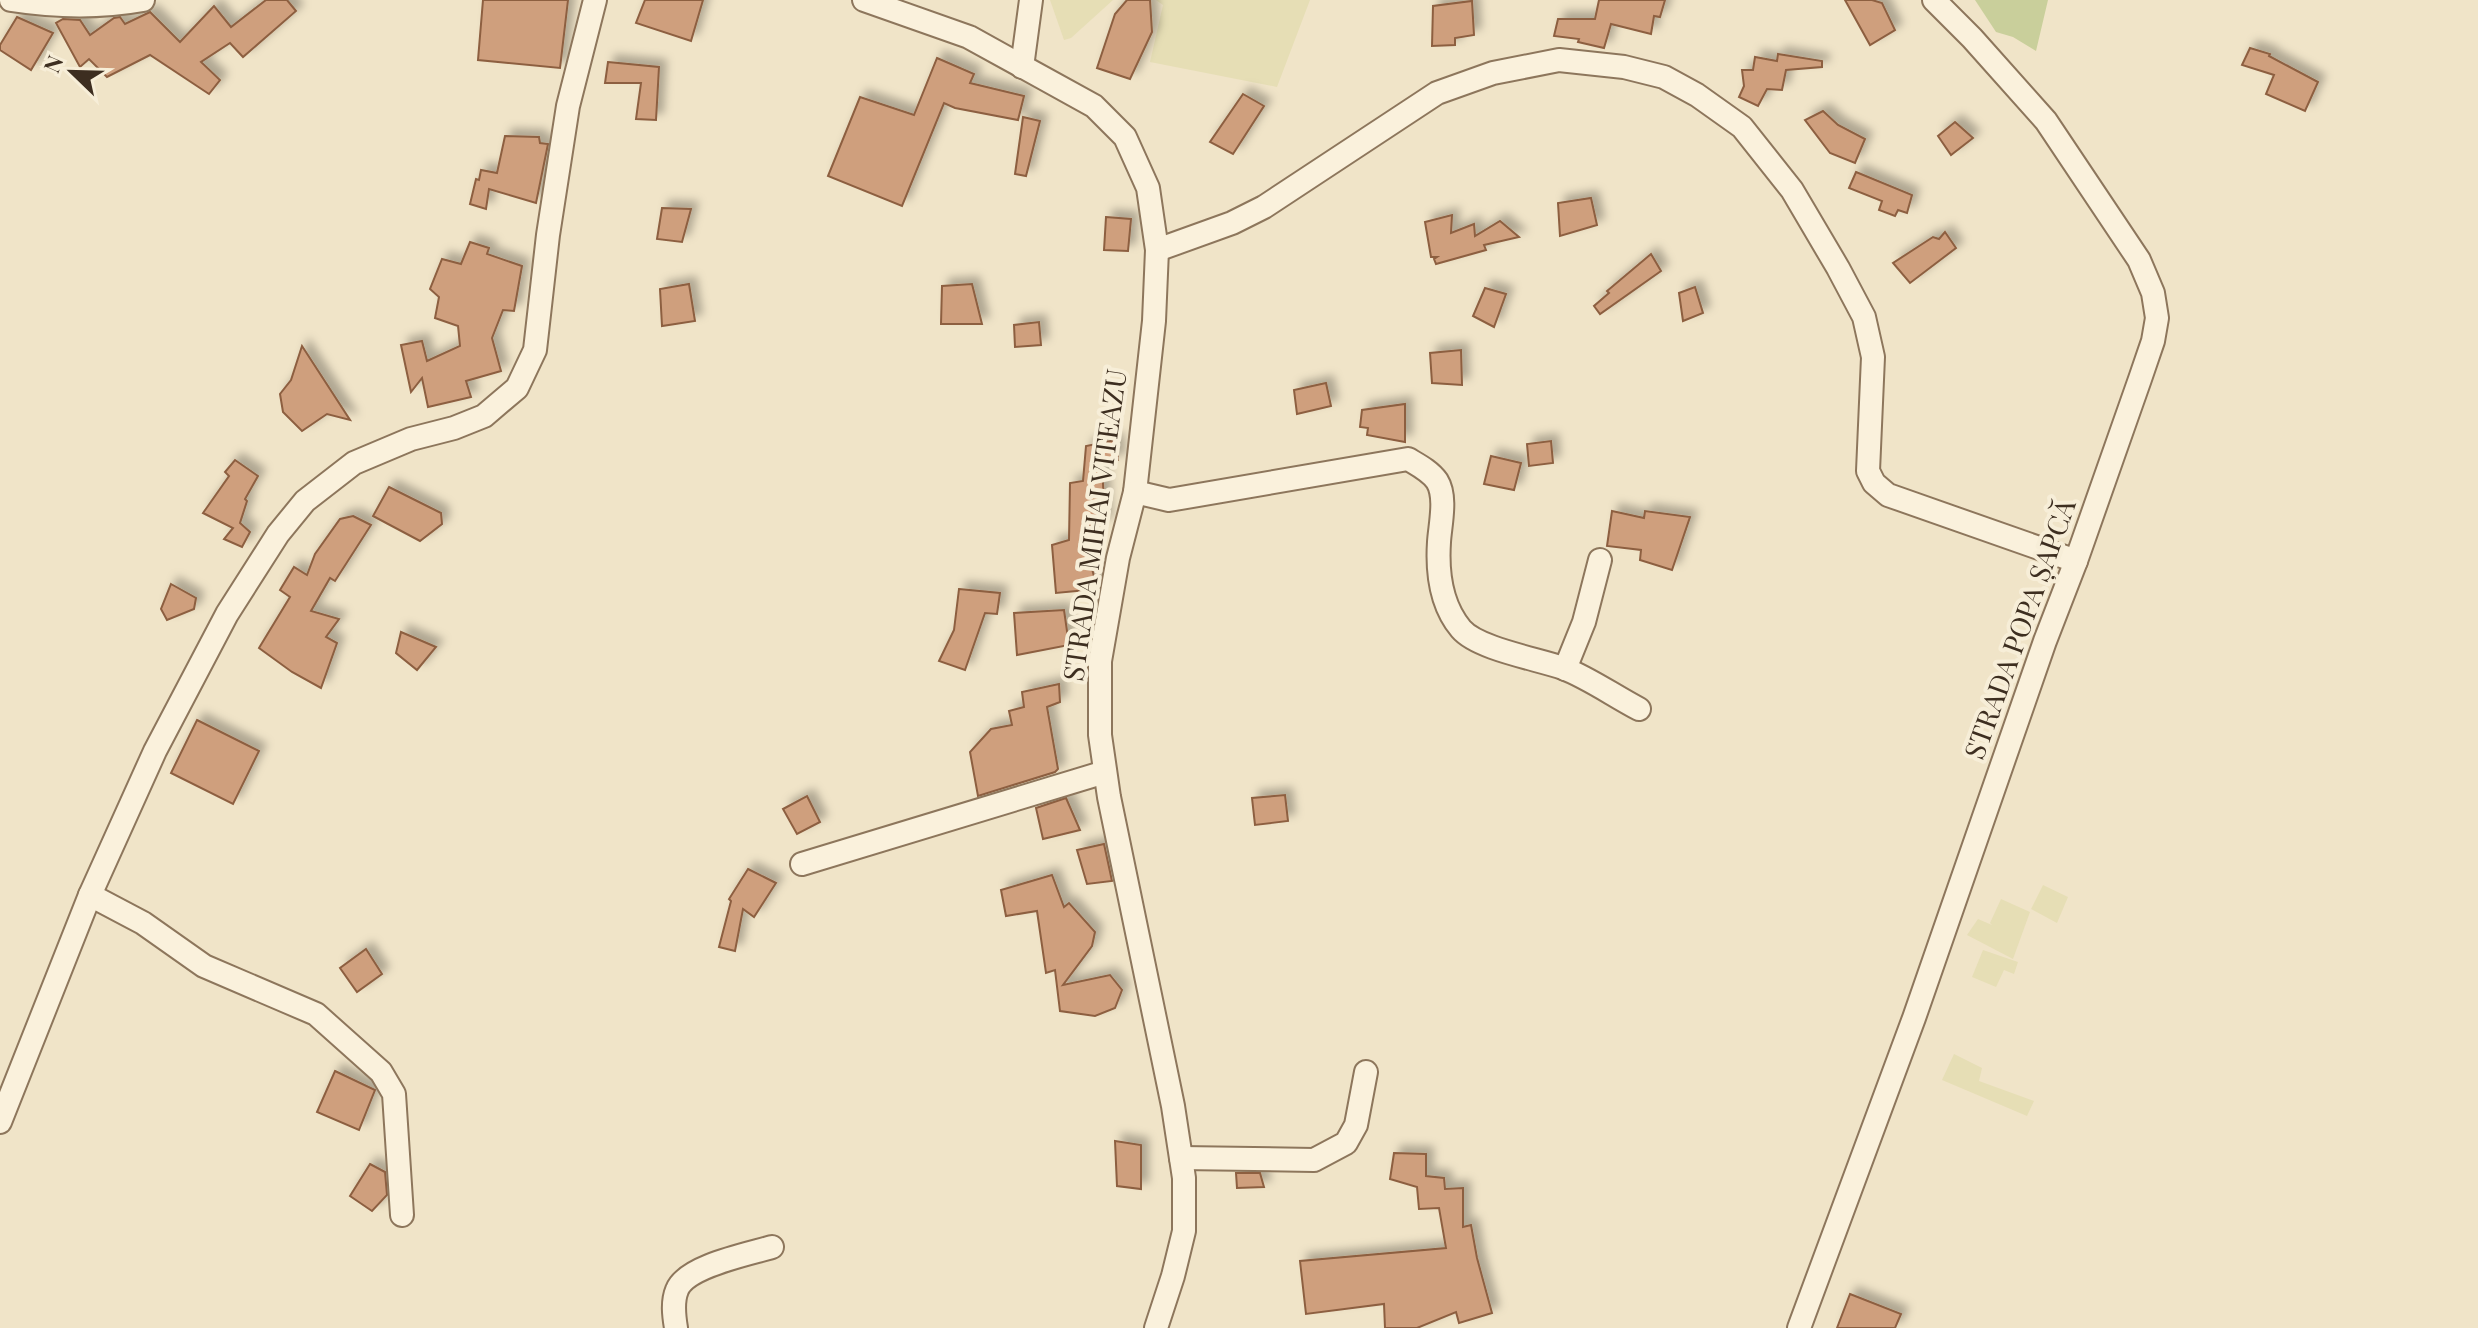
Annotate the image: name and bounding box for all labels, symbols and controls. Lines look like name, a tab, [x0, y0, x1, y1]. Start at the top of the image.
north arrow	[32, 32, 112, 112]
text: N	[36, 51, 70, 77]
street label: STRADA MIHAI VITEAZU	[1053, 366, 1134, 683]
street label: STRADA POPA ȘAPCĂ	[1954, 493, 2083, 764]

